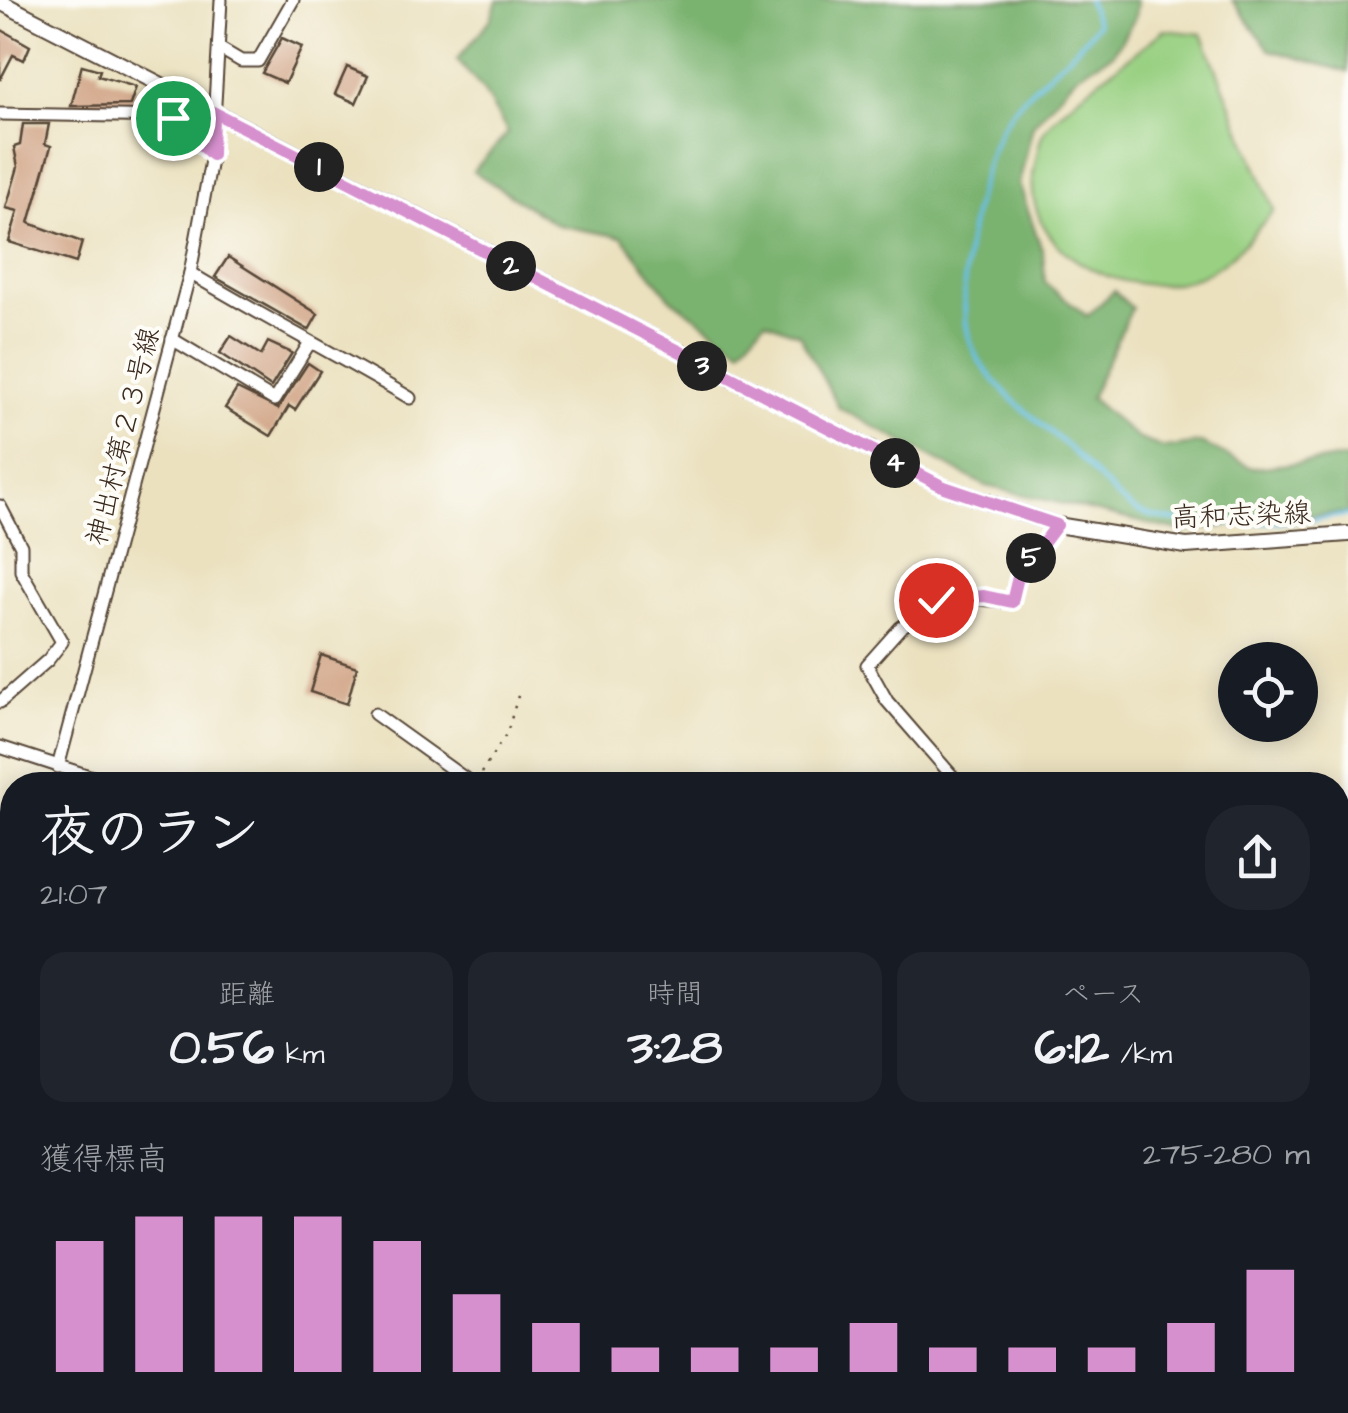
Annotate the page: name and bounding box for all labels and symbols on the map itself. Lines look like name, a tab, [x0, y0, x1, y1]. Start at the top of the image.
pin	[131, 76, 216, 161]
pin: 1	[294, 142, 344, 192]
pin: 2	[486, 241, 536, 291]
street label: 神出村第２３号線	[77, 323, 169, 550]
pin: 3	[677, 341, 727, 391]
pin: 4	[870, 438, 920, 488]
street label: 高和志染線	[1170, 494, 1312, 537]
pin: 5	[1006, 533, 1056, 583]
pin	[894, 558, 979, 643]

